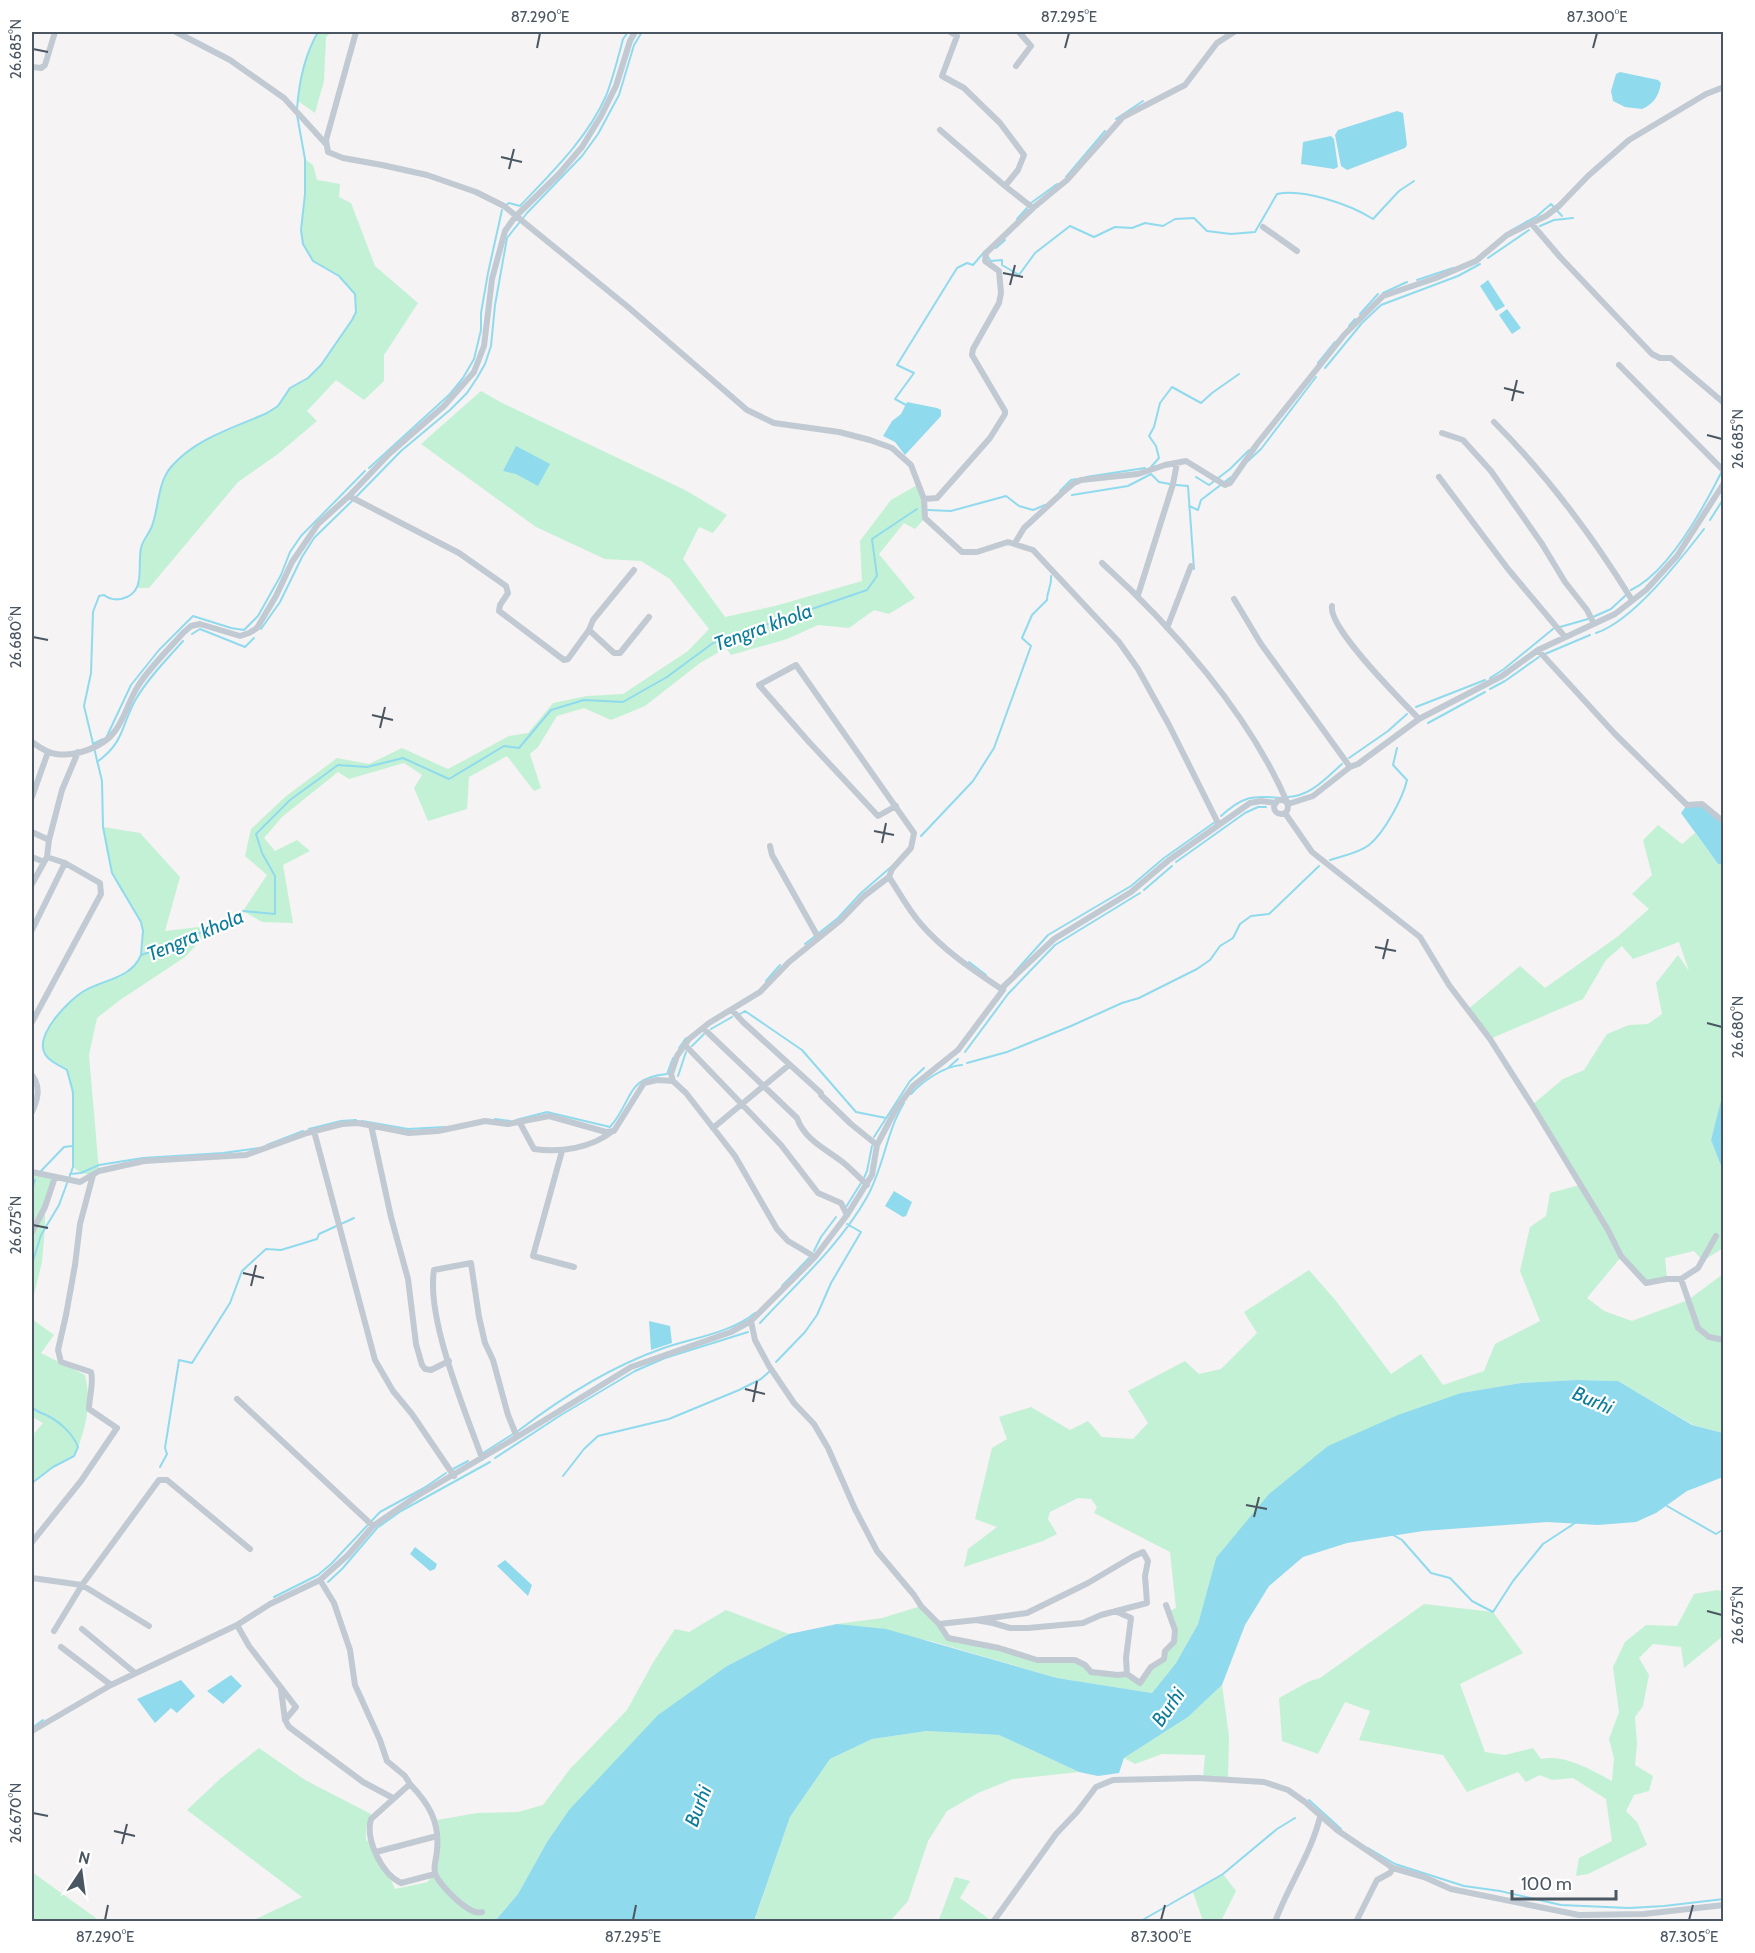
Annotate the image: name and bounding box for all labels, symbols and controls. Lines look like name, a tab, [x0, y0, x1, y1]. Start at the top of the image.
text: 87.290°E	[511, 8, 569, 26]
text: 87.295°E	[1041, 8, 1097, 26]
text: 87.300°E	[1567, 8, 1627, 26]
text: 26.685°N	[7, 19, 25, 79]
text: 26.685°N	[1729, 409, 1747, 469]
water label: Tengra khola	[711, 598, 815, 656]
text: 26.680°N	[7, 606, 25, 668]
water label: Tengra khola	[143, 904, 247, 966]
text: 26.680°N	[1729, 996, 1747, 1058]
text: 26.675°N	[7, 1196, 25, 1254]
water label: Burhi	[1569, 1381, 1618, 1419]
text: 26.675°N	[1729, 1586, 1747, 1644]
water label: Burhi	[1146, 1682, 1190, 1731]
water label: Burhi	[679, 1782, 717, 1830]
text: 26.670°N	[7, 1783, 25, 1843]
north arrow	[51, 1842, 111, 1902]
text: N	[77, 1847, 92, 1868]
scale bar	[1512, 1863, 1616, 1901]
text: 100 m	[1521, 1873, 1572, 1895]
text: 87.290°E	[76, 1928, 134, 1946]
text: 87.295°E	[605, 1928, 661, 1946]
text: 87.300°E	[1131, 1928, 1191, 1946]
text: 87.305°E	[1660, 1928, 1718, 1946]

